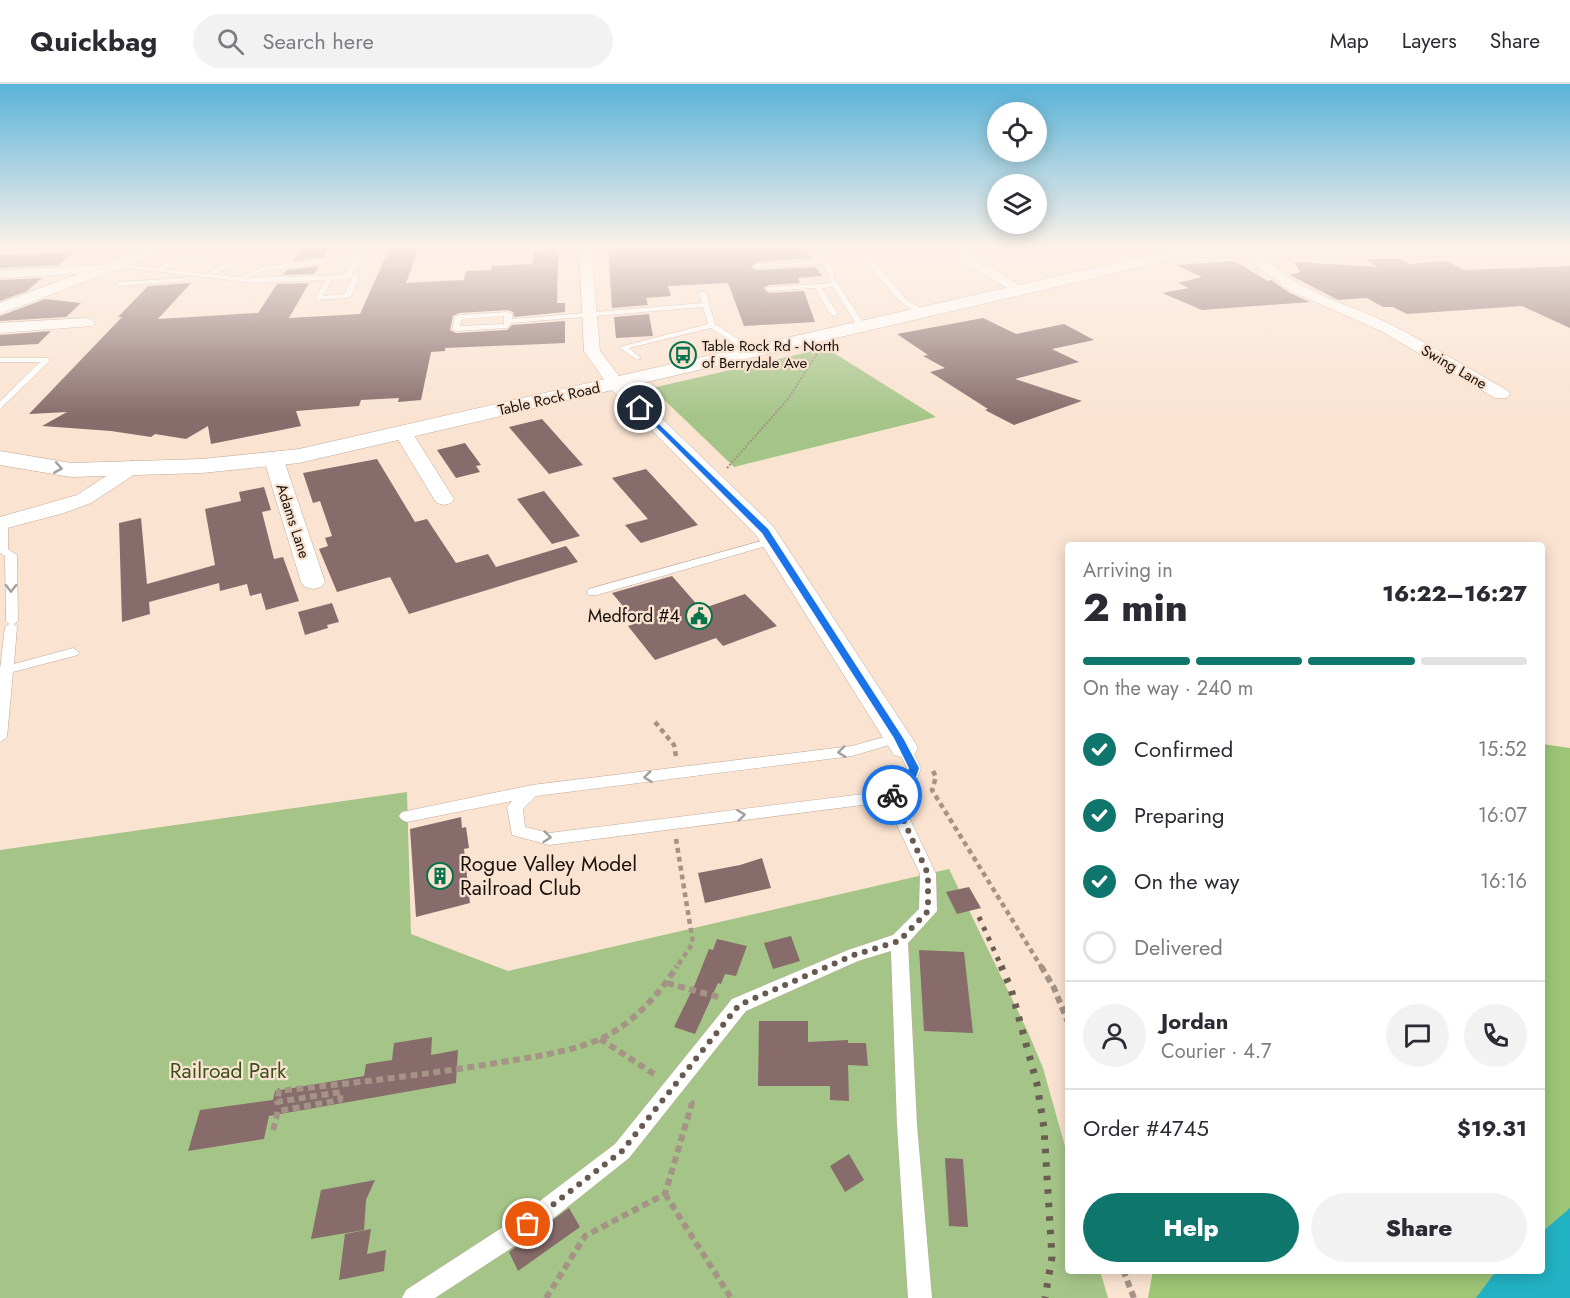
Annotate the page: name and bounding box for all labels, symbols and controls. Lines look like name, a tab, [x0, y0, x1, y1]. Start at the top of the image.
search box	[193, 14, 613, 68]
text: Quickbag	[30, 21, 157, 62]
icon: search	[214, 25, 247, 58]
text: Search here	[262, 25, 374, 57]
text: Map	[1330, 26, 1369, 56]
text: Layers	[1402, 26, 1457, 56]
text: Share	[1490, 26, 1540, 56]
map controls	[987, 102, 1047, 234]
button: locate	[987, 102, 1047, 162]
button: layers	[987, 174, 1047, 234]
place label: Table Rock Rd - North of Berrydale Ave	[702, 335, 839, 374]
street label: Swing Lane	[1417, 339, 1491, 395]
bus stop icon: Table Rock Rd - North of Berrydale Ave	[668, 340, 698, 370]
street label: Table Rock Road	[496, 377, 602, 421]
pin	[614, 382, 665, 433]
icon: home	[623, 391, 656, 424]
one-way arrow	[52, 461, 62, 474]
street label: Adams Lane	[271, 481, 316, 561]
text: Arriving in	[1083, 556, 1173, 585]
text: 16:22–16:27	[1382, 577, 1527, 609]
text: 2 min	[1083, 579, 1188, 636]
one-way arrow	[5, 583, 17, 592]
public building icon: Medford #4	[684, 601, 714, 631]
place label: Medford #4	[588, 603, 680, 629]
text: On the way · 240 m	[1083, 674, 1253, 703]
icon: check	[1083, 733, 1116, 766]
text: Confirmed	[1134, 733, 1233, 765]
text: 15:52	[1478, 735, 1527, 764]
one-way arrow	[837, 745, 846, 758]
courier	[862, 765, 922, 825]
one-way arrow	[644, 770, 653, 782]
icon: bike	[876, 779, 909, 812]
icon: check	[1083, 799, 1116, 832]
text: Preparing	[1134, 799, 1225, 831]
text: 16:07	[1478, 801, 1527, 830]
one-way arrow	[736, 809, 745, 822]
one-way arrow	[543, 830, 552, 843]
place label: Rogue Valley Model Railroad Club	[460, 849, 637, 903]
building icon: Rogue Valley Model Railroad Club	[425, 861, 455, 891]
icon: check	[1083, 865, 1116, 898]
text: On the way	[1134, 865, 1239, 897]
text: 16:16	[1480, 867, 1527, 896]
text: Delivered	[1134, 931, 1223, 963]
button: person	[1083, 1004, 1146, 1067]
button: chat	[1386, 1004, 1449, 1067]
button: phone	[1464, 1004, 1527, 1067]
text: Jordan	[1161, 1005, 1228, 1037]
text: Courier · 4.7	[1161, 1037, 1272, 1066]
park label: Railroad Park	[170, 1056, 287, 1086]
text: Order #4745	[1083, 1112, 1209, 1144]
text: $19.31	[1457, 1112, 1527, 1144]
button: Help	[1083, 1193, 1299, 1262]
button: Share	[1311, 1193, 1527, 1262]
pin	[502, 1198, 553, 1249]
icon: bag	[511, 1207, 544, 1240]

